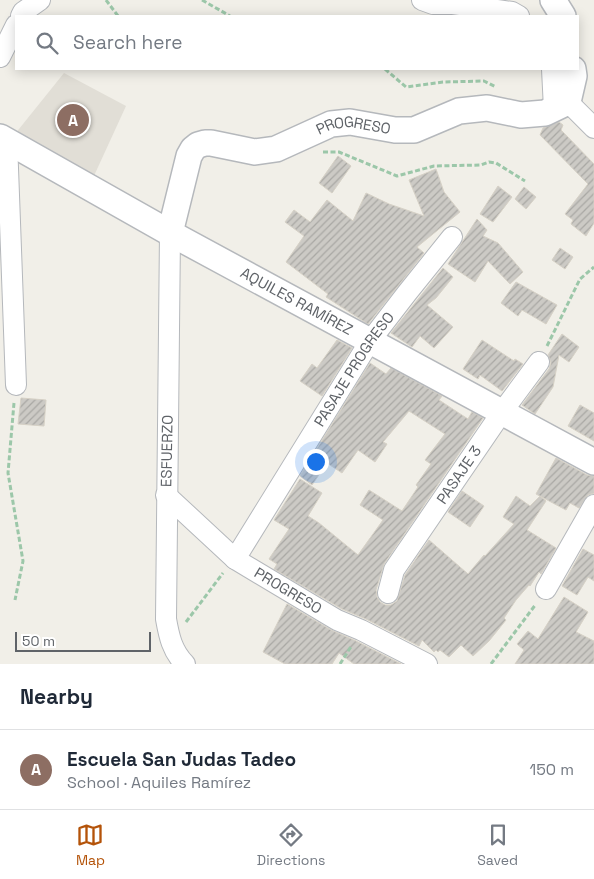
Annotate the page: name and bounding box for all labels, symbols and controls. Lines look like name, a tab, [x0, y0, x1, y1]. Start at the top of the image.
search box	[15, 15, 579, 70]
icon: search	[33, 29, 61, 57]
text: Search here	[73, 30, 183, 55]
pin: A	[57, 101, 89, 139]
street label: PROGRESO	[313, 112, 392, 139]
street label: AQUILES RAMÍREZ	[237, 263, 356, 339]
street label: PASAJE PROGRESO	[309, 308, 398, 430]
street label: ESFUERZO	[156, 415, 177, 487]
street label: PASAJE 3	[432, 442, 485, 507]
your location	[303, 449, 329, 475]
street label: PROGRESO	[251, 563, 326, 618]
scale bar	[15, 629, 151, 652]
text: 50 m	[22, 632, 55, 650]
text: Nearby	[20, 683, 93, 710]
text: Escuela San Judas Tadeo	[67, 747, 296, 772]
text: A	[31, 759, 41, 780]
text: 150 m	[530, 759, 574, 780]
text: School · Aquiles Ramírez	[67, 772, 251, 793]
tab: Map	[76, 821, 105, 869]
tab: Directions	[257, 821, 325, 869]
tab: Saved	[477, 821, 518, 869]

